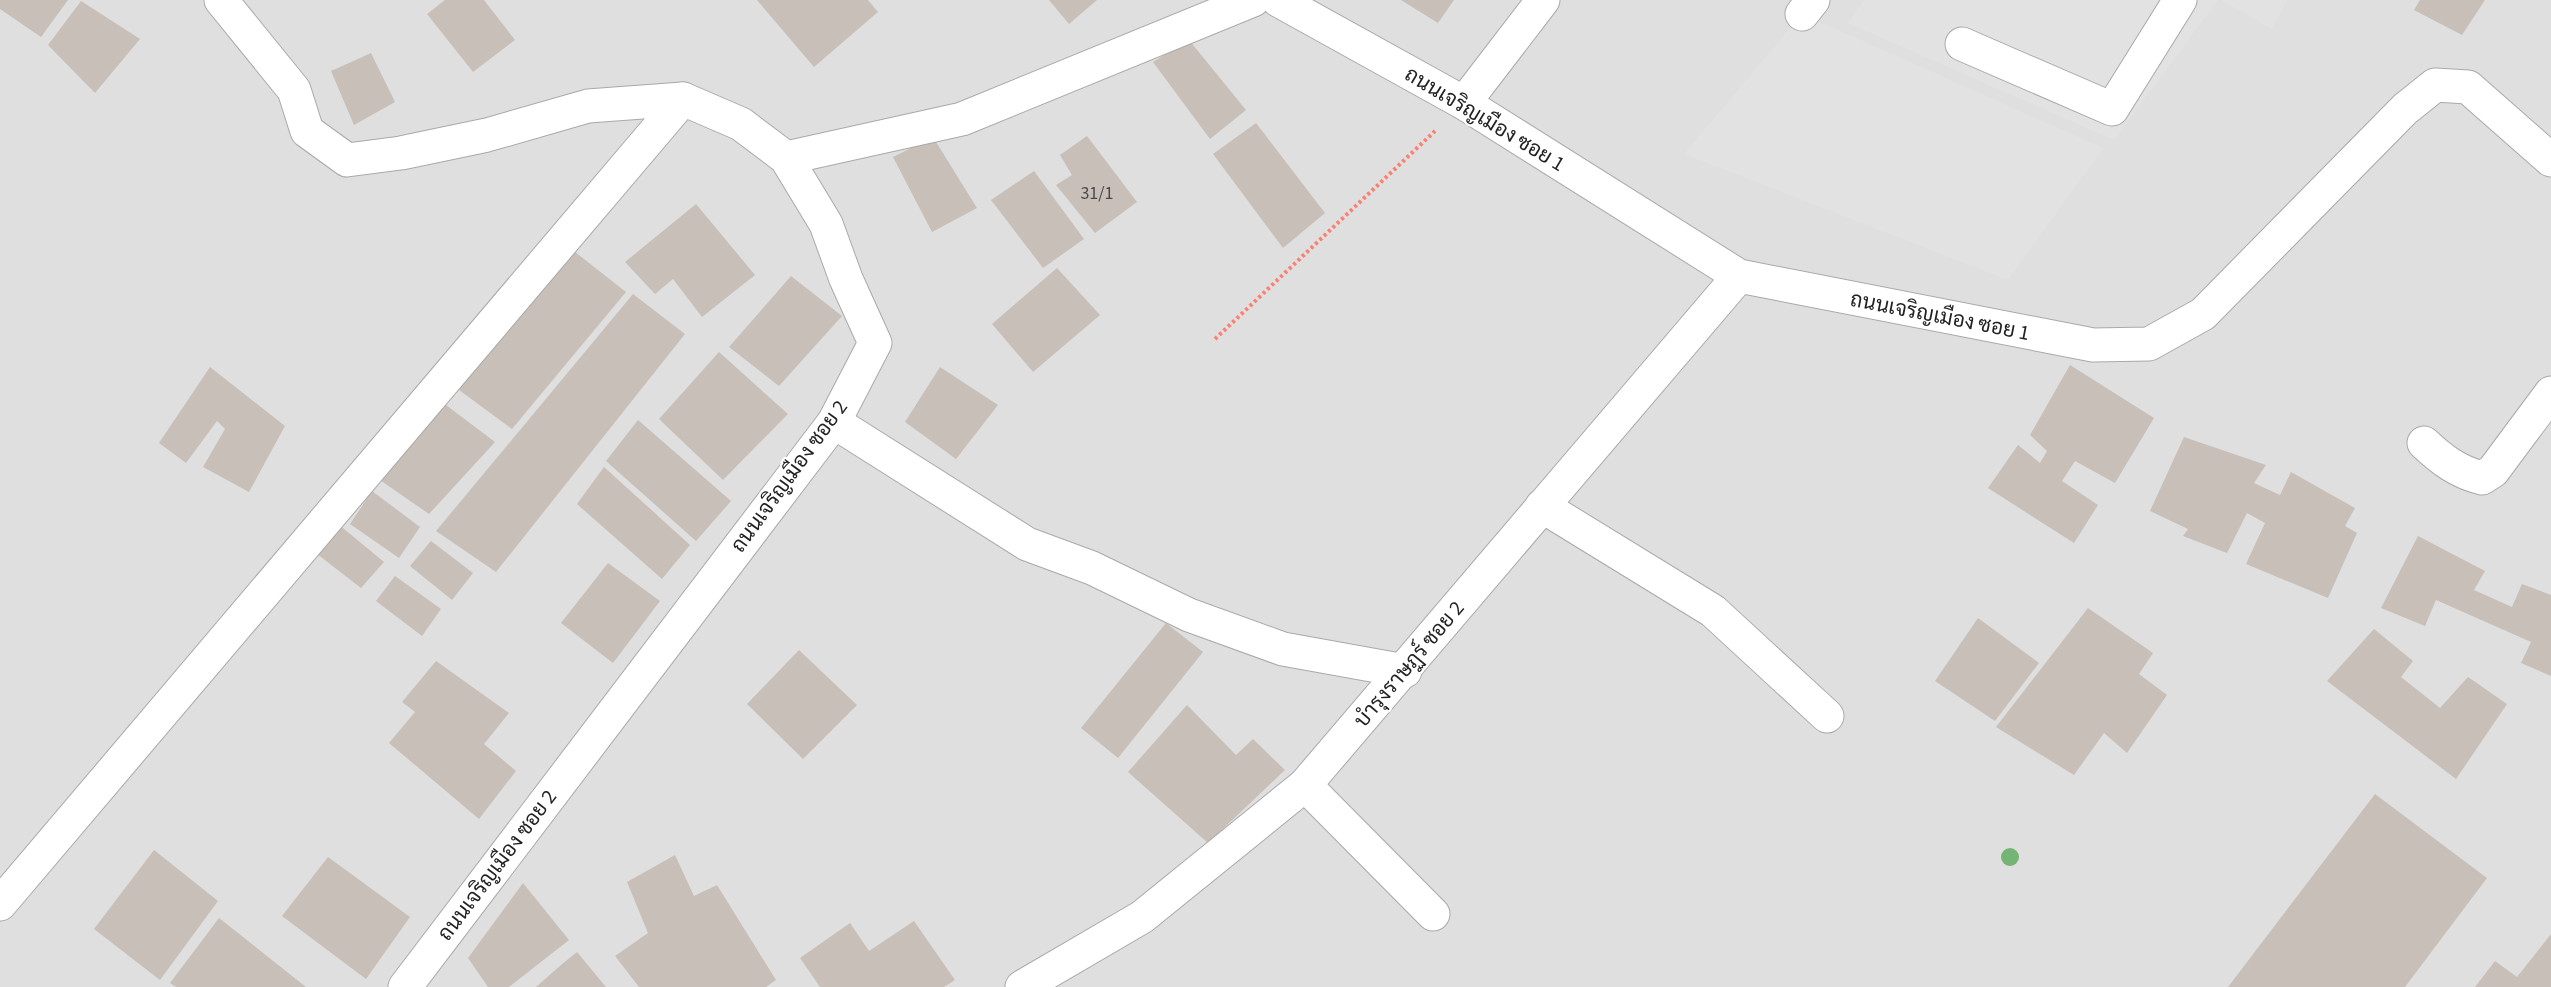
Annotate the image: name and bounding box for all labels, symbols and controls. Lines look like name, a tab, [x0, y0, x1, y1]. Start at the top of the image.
street label: ถนนเจริญเมือง ซอย 1	[1399, 59, 1571, 179]
house number: 31/1	[1080, 181, 1114, 206]
street label: ถนนเจริญเมือง ซอย 1	[1848, 284, 2032, 348]
street label: ถนนเจริญเมือง ซอย 2	[723, 394, 855, 558]
street label: บำรุงราษฏร์ ซอย 2	[1347, 594, 1471, 734]
street label: ถนนเจริญเมือง ซอย 2	[430, 783, 564, 947]

